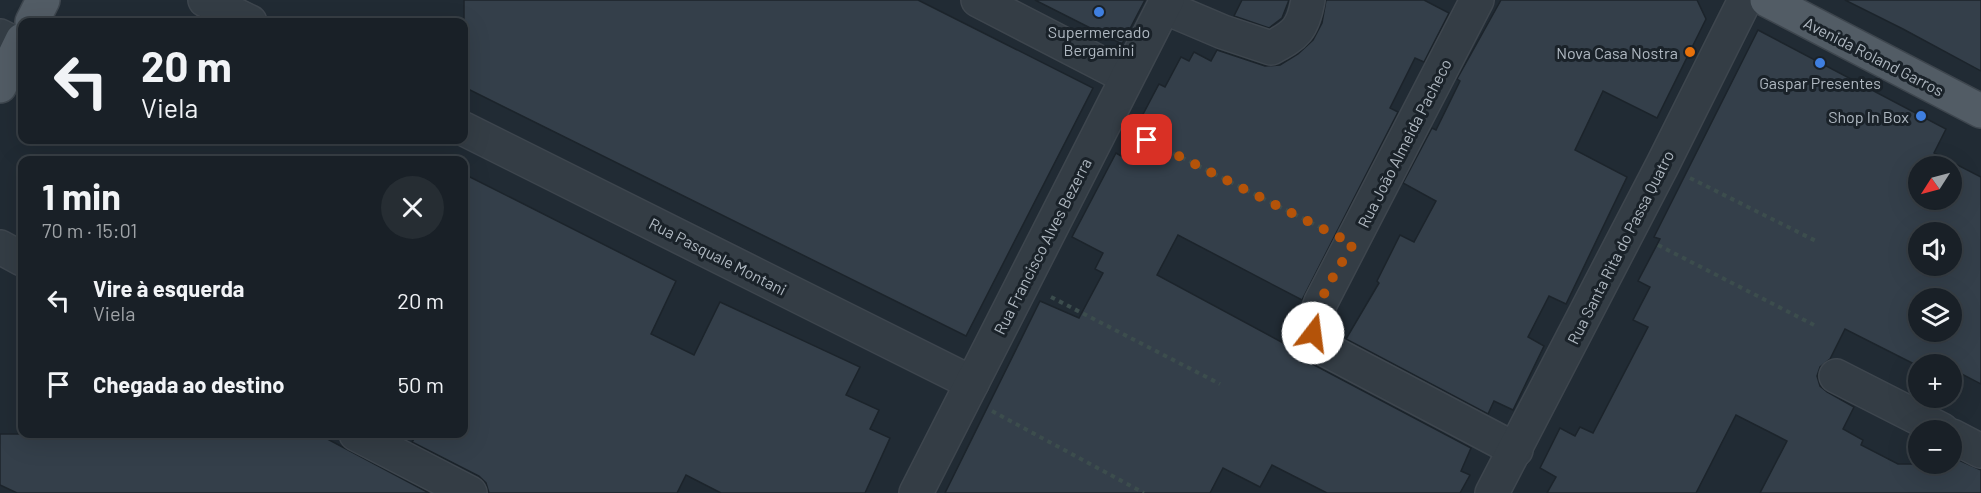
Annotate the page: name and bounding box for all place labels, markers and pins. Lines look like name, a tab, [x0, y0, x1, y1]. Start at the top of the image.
marker: Supermercado Bergamini	[1092, 5, 1106, 19]
place label: Supermercado Bergamini	[1048, 22, 1150, 59]
place label: Nova Casa Nostra	[1556, 43, 1678, 62]
marker: Nova Casa Nostra	[1683, 45, 1697, 59]
marker: Gaspar Presentes	[1813, 56, 1827, 70]
place label: Gaspar Presentes	[1759, 73, 1881, 92]
place label: Shop In Box	[1828, 107, 1909, 126]
marker: Shop In Box	[1914, 109, 1928, 123]
pin	[1121, 114, 1172, 165]

